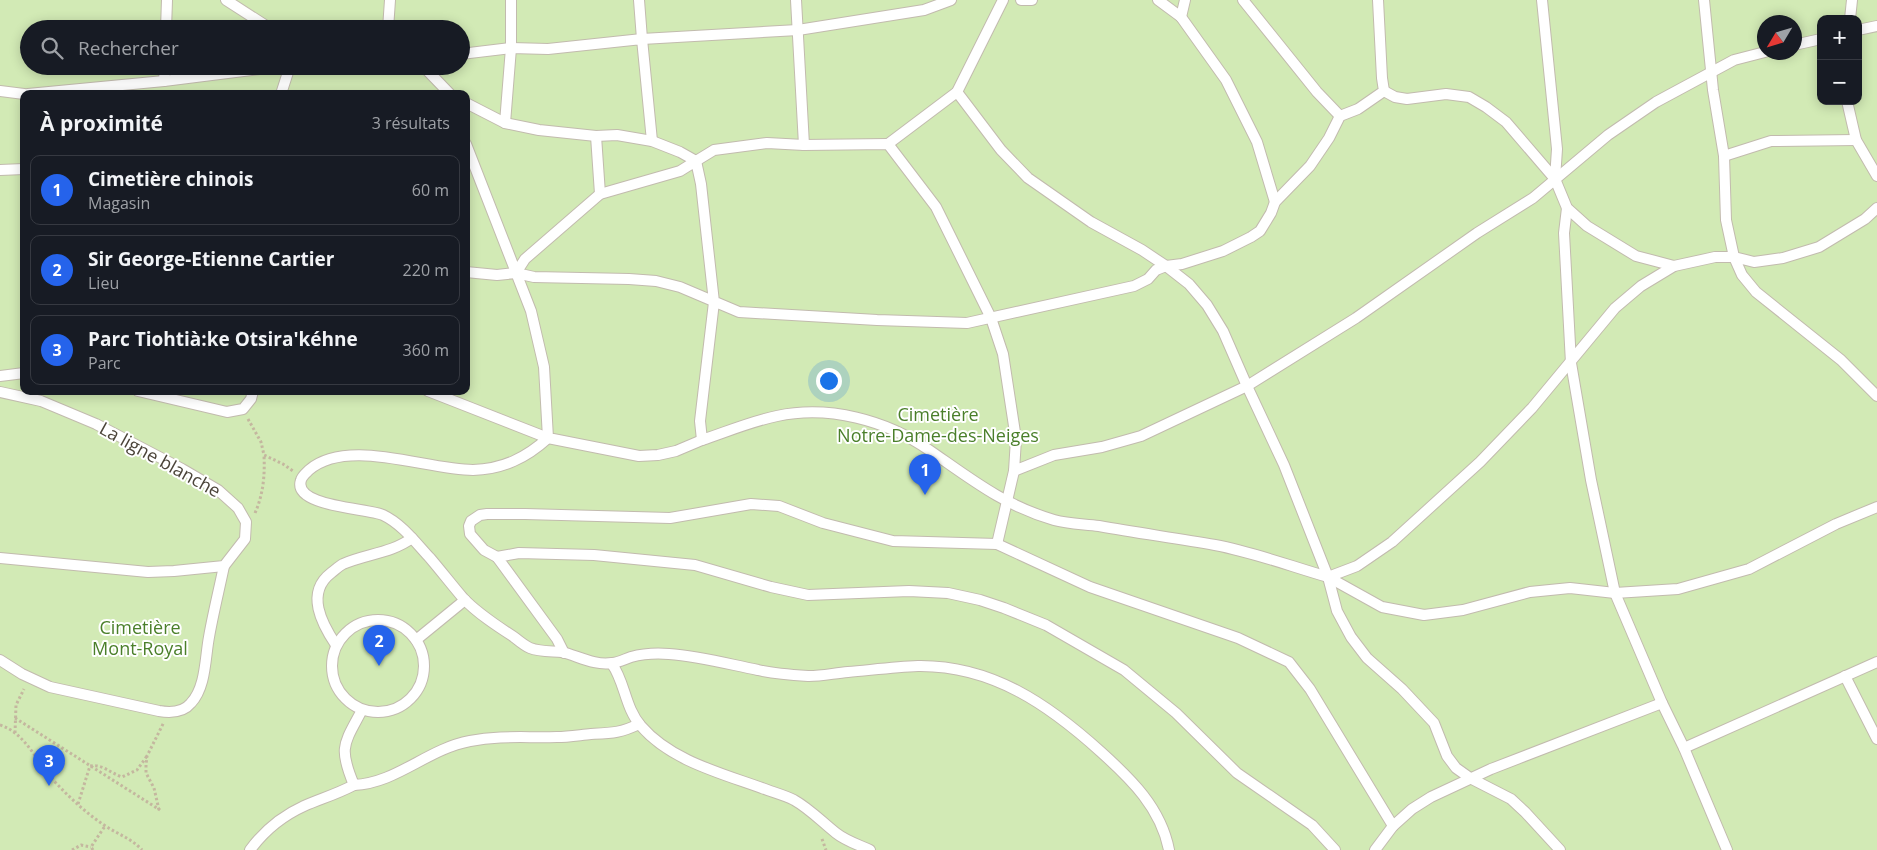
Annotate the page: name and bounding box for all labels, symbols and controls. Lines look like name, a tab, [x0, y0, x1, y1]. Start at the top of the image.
north arrow	[1757, 15, 1802, 60]
map controls	[1817, 15, 1862, 105]
button: +	[1817, 15, 1862, 60]
search box	[20, 20, 470, 75]
icon: search	[38, 34, 66, 62]
text: Rechercher	[78, 35, 179, 61]
button: −	[1817, 60, 1862, 105]
text: À proximité	[40, 109, 163, 137]
text: 3 résultats	[372, 112, 450, 134]
text: Cimetière chinois	[88, 166, 253, 192]
text: 1	[52, 179, 62, 201]
text: 60 m	[412, 179, 449, 201]
text: Magasin	[88, 192, 150, 214]
text: Sir George-Etienne Cartier	[88, 246, 334, 272]
text: 2	[52, 259, 62, 281]
text: 220 m	[403, 259, 449, 281]
text: Lieu	[88, 272, 119, 294]
text: Parc Tiohtià:ke Otsira'kéhne	[88, 326, 358, 352]
text: 3	[52, 339, 62, 361]
text: 360 m	[403, 339, 449, 361]
text: Parc	[88, 352, 121, 374]
your location	[816, 368, 842, 394]
park label: Cimetière Notre-Dame-des-Neiges	[837, 402, 1039, 447]
street label: La ligne blanche	[96, 416, 225, 502]
pin: 1	[909, 454, 941, 495]
park label: Cimetière Mont-Royal	[92, 615, 188, 660]
pin: 2	[363, 625, 395, 666]
pin: 3	[33, 745, 65, 786]

